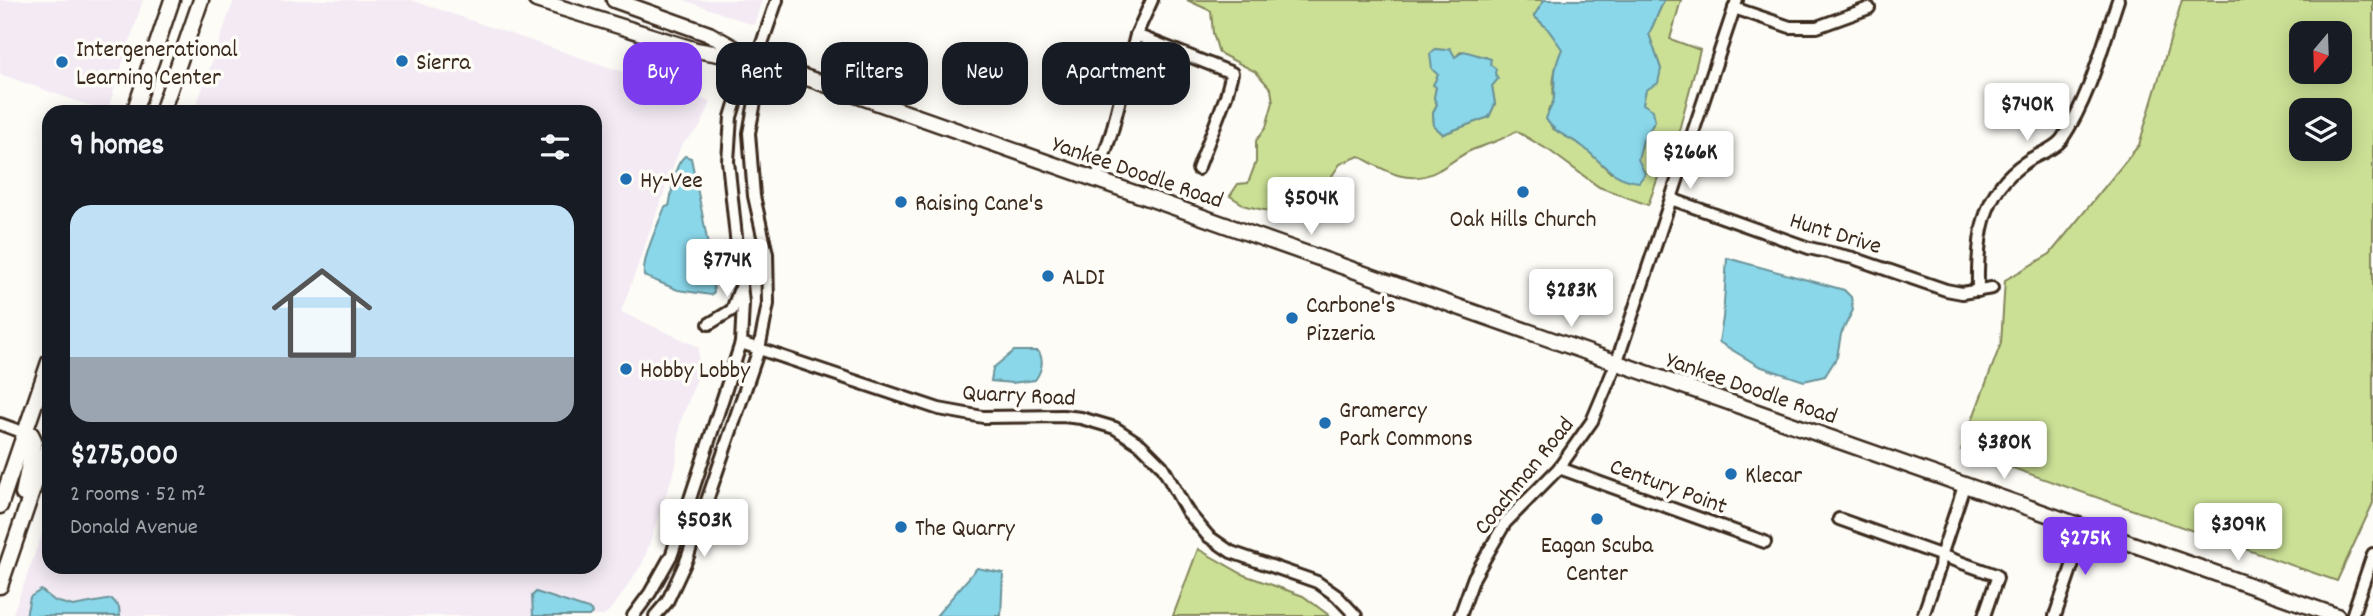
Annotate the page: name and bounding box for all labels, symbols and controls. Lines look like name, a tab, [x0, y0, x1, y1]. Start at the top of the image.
north arrow	[2289, 21, 2352, 84]
map controls	[2289, 21, 2352, 161]
place label: Intergenerational Learning Center	[76, 34, 238, 96]
chip: Buy	[623, 42, 702, 105]
chip: Rent	[716, 42, 807, 105]
chip: Filters	[821, 42, 928, 105]
chip: New	[942, 42, 1028, 105]
chip: Apartment	[1042, 42, 1190, 105]
place label: Sierra	[416, 47, 471, 81]
marker: Sierra	[394, 53, 410, 69]
marker: Intergenerational Learning Center	[54, 54, 70, 70]
pin: $740K	[1978, 83, 2076, 143]
text: $740K	[2000, 89, 2054, 122]
button: layers	[2289, 98, 2352, 161]
text: 9 homes	[70, 126, 164, 169]
icon: filters	[536, 128, 574, 166]
street label: Yankee Doodle Road	[1047, 129, 1227, 219]
pin: $266K	[1641, 132, 1739, 191]
text: $266K	[1663, 137, 1717, 170]
place label: Hy-Vee	[640, 165, 703, 199]
marker: Hy-Vee	[618, 171, 634, 187]
pin: $504K	[1262, 177, 1360, 237]
text: $504K	[1283, 183, 1339, 216]
marker: Oak Hills Church	[1515, 184, 1531, 200]
place label: Raising Cane's	[915, 188, 1044, 222]
marker: Raising Cane's	[893, 194, 909, 210]
place label: Oak Hills Church	[1450, 204, 1596, 238]
street label: Hunt Drive	[1785, 205, 1885, 265]
pin: $774K	[678, 240, 776, 299]
text: $774K	[702, 245, 752, 278]
icon: home	[259, 250, 385, 376]
place label: ALDI	[1062, 262, 1105, 296]
marker: ALDI	[1040, 268, 1056, 284]
pin: $283K	[1522, 270, 1620, 329]
text: $283K	[1545, 275, 1597, 308]
place label: Carbone's Pizzeria	[1306, 290, 1396, 352]
marker: Carbone's Pizzeria	[1284, 310, 1300, 326]
street label: Yankee Doodle Road	[1661, 345, 1841, 435]
place label: Hobby Lobby	[640, 355, 751, 389]
marker: Hobby Lobby	[618, 361, 634, 377]
street label: Quarry Road	[961, 377, 1076, 417]
place label: Gramercy Park Commons	[1339, 395, 1473, 457]
street label: Coachman Road	[1467, 410, 1584, 543]
marker: Gramercy Park Commons	[1317, 415, 1333, 431]
pin: $380K	[1955, 421, 2053, 481]
text: $380K	[1977, 427, 2031, 460]
text: $275,000	[70, 436, 178, 479]
street label: Century Point	[1604, 451, 1732, 525]
place label: Klecar	[1745, 460, 1802, 494]
marker: Klecar	[1723, 466, 1739, 482]
text: 2 rooms · 52 m²	[70, 479, 206, 512]
pin: $503K	[655, 500, 753, 559]
pin: $309K	[2189, 504, 2287, 563]
text: $503K	[676, 505, 732, 538]
text: $309K	[2210, 509, 2266, 542]
marker: Eagan Scuba Center	[1589, 511, 1605, 527]
text: Donald Avenue	[70, 512, 198, 545]
place label: The Quarry	[915, 513, 1016, 547]
pin: $275K	[2036, 518, 2134, 577]
marker: The Quarry	[893, 519, 909, 535]
text: $275K	[2059, 523, 2111, 556]
place label: Eagan Scuba Center	[1541, 530, 1654, 592]

